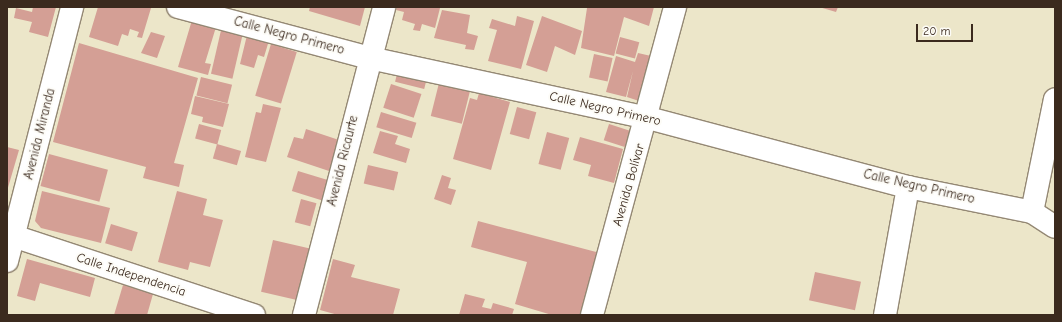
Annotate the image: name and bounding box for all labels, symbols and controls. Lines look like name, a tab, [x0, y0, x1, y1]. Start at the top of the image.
street label: Calle Negro Primero	[232, 14, 346, 58]
scale bar	[918, 16, 975, 42]
text: 20 m	[923, 24, 951, 38]
street label: Avenida Miranda	[21, 87, 59, 181]
street label: Calle Negro Primero	[548, 89, 662, 129]
street label: Avenida Ricaurte	[324, 114, 362, 208]
street label: Avenida Bolívar	[610, 142, 648, 228]
street label: Calle Negro Primero	[862, 167, 976, 207]
street label: Calle Independencia	[74, 250, 188, 300]

